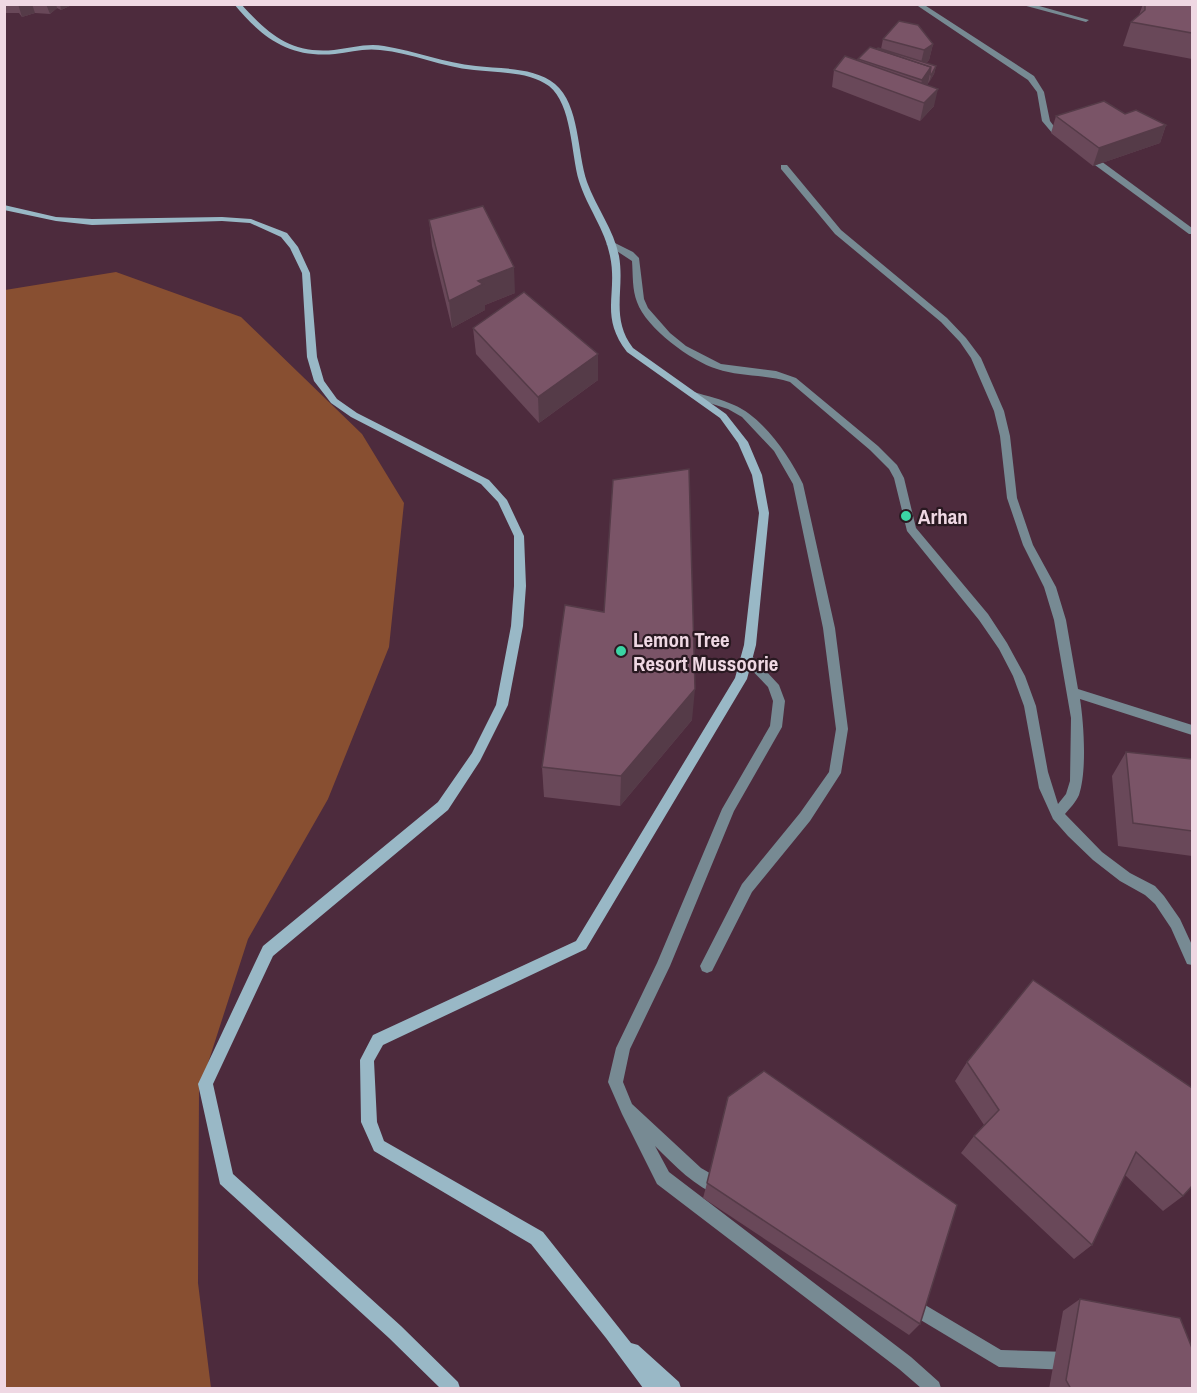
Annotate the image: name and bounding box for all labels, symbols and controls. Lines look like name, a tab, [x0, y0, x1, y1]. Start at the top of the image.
place label: Arhan	[918, 502, 968, 531]
marker: Arhan	[899, 509, 913, 523]
place label: Lemon Tree Resort Mussoorie	[633, 625, 778, 678]
marker: Lemon Tree Resort Mussoorie	[614, 644, 628, 658]

